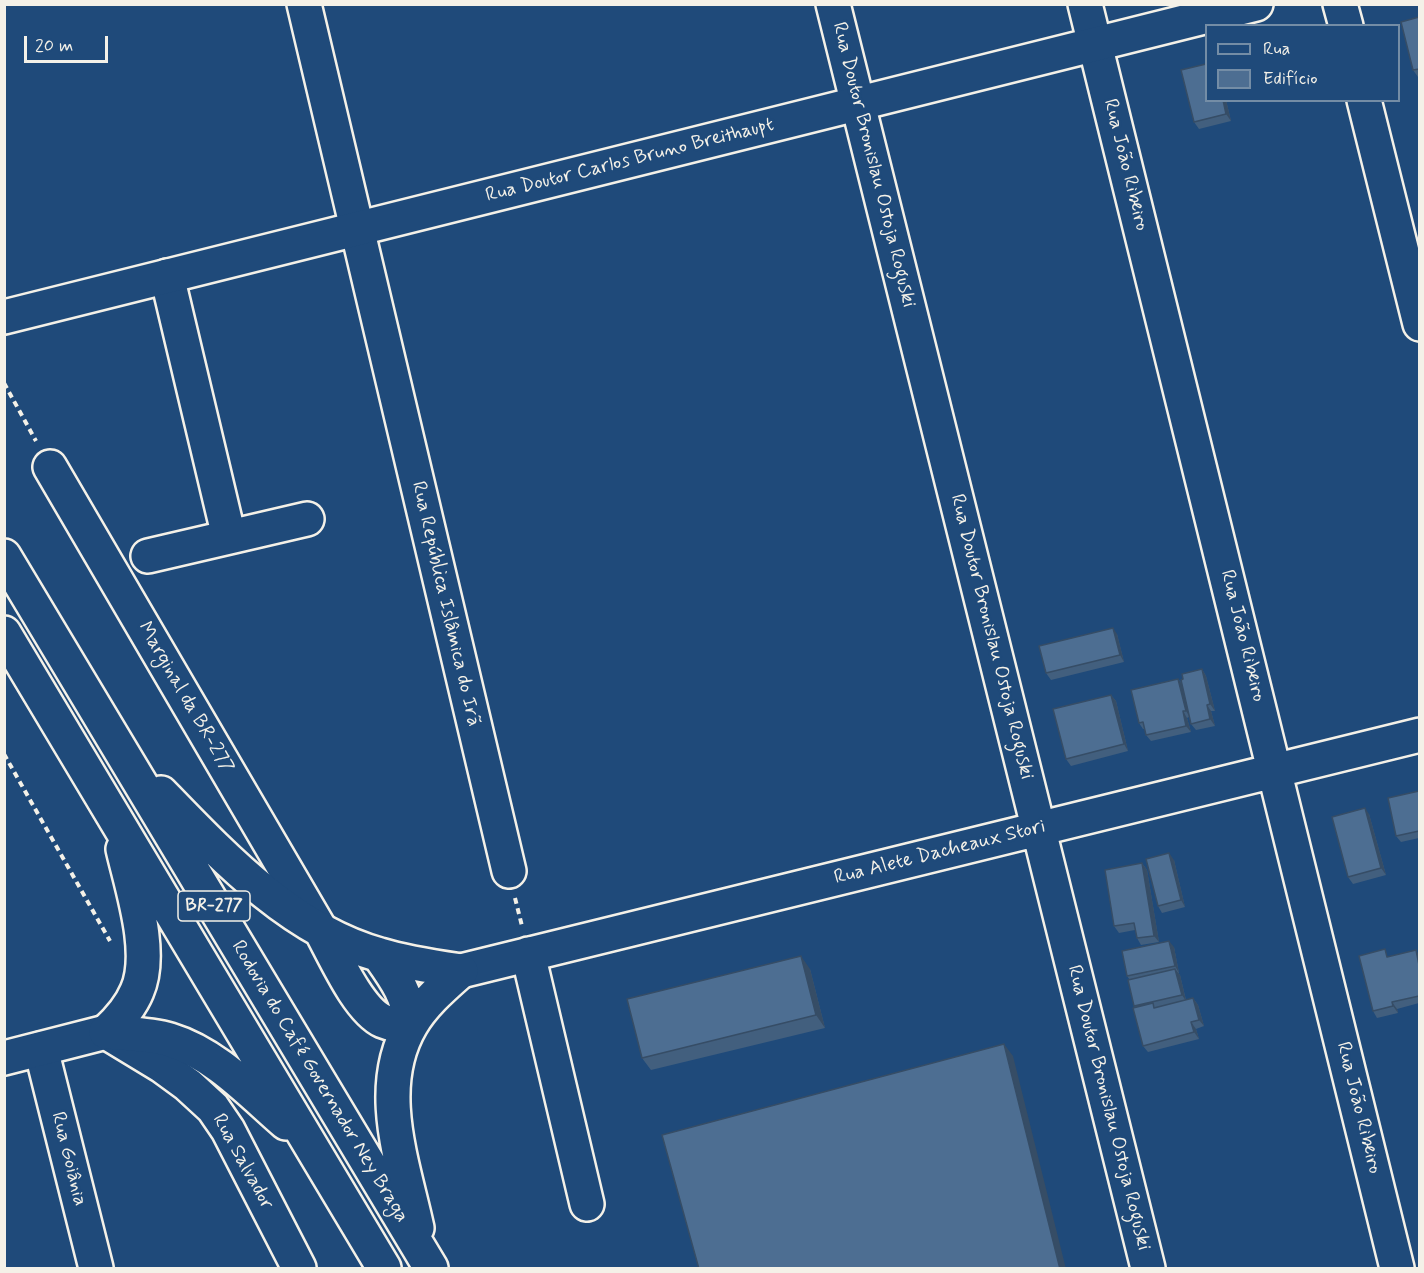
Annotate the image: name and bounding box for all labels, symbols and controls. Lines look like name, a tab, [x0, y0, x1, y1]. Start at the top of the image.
street label: Rua Doutor Bronislau Ostoja Roguski	[826, 20, 920, 310]
scale bar	[27, 24, 111, 62]
legend	[1205, 24, 1400, 102]
text: 20 m	[35, 34, 73, 58]
text: Rua	[1263, 37, 1290, 61]
text: Edifício	[1263, 67, 1318, 91]
street label: Rua João Ribeiro	[1097, 97, 1153, 233]
street label: Rua Doutor Carlos Bruno Breithaupt	[483, 114, 777, 208]
street label: Rua República Islâmica do Irã	[405, 479, 485, 729]
street label: Rua Doutor Bronislau Ostoja Roguski	[944, 492, 1038, 782]
street label: Rua João Ribeiro	[1214, 568, 1270, 704]
street label: Marginal da BR-277	[132, 618, 238, 778]
street label: Rua Alete Dacheaux Stori	[832, 815, 1048, 891]
road number: BR-277	[178, 891, 250, 921]
street label: Rodovia do Café Governador Ney Braga	[225, 937, 413, 1227]
street label: Rua Doutor Bronislau Ostoja Roguski	[1061, 963, 1155, 1253]
street label: Rua João Ribeiro	[1330, 1040, 1386, 1176]
street label: Rua Goiânia	[45, 1109, 91, 1209]
street label: Rua Salvador	[206, 1110, 278, 1214]

